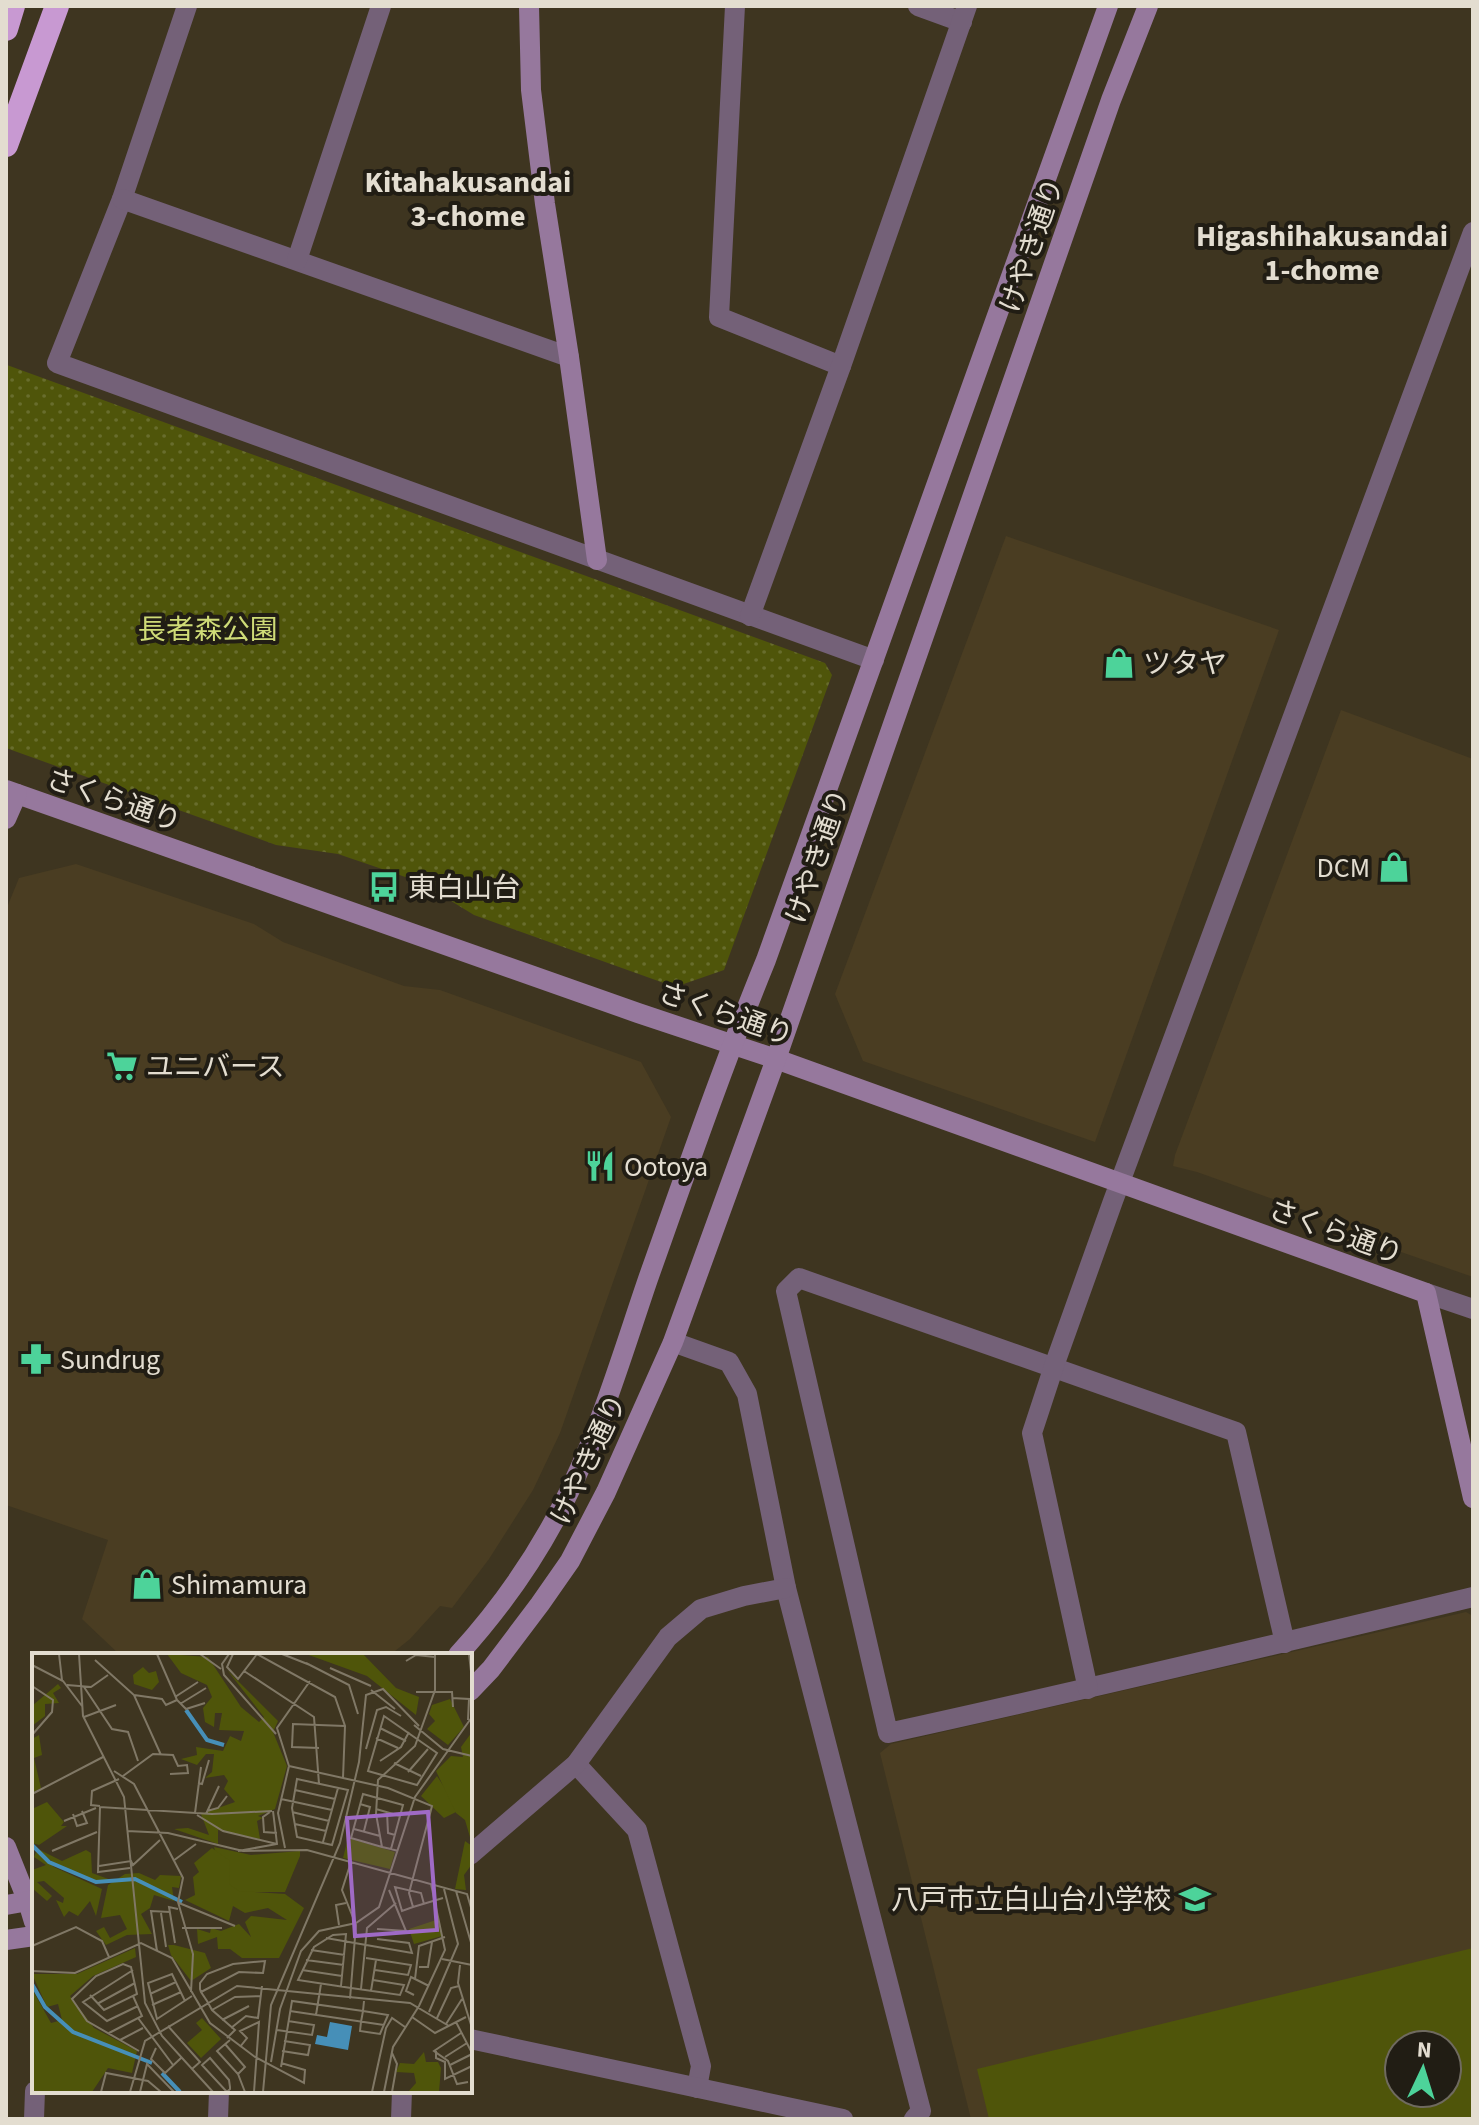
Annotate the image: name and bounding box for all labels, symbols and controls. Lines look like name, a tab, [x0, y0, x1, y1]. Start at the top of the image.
district label: Kitahakusandai 3-chome	[365, 161, 571, 238]
street label: けやき通り	[990, 173, 1074, 318]
district label: Higashihakusandai 1-chome	[1196, 215, 1448, 292]
park label: 長者森公園	[138, 610, 278, 650]
place label: ツタヤ	[1143, 644, 1227, 684]
shop icon: ツタヤ	[1102, 646, 1136, 680]
street label: さくら通り	[41, 758, 186, 842]
street label: けやき通り	[776, 784, 860, 929]
place label: DCM	[1316, 848, 1370, 888]
shop icon: DCM	[1377, 850, 1411, 884]
place label: 東白山台	[408, 868, 520, 908]
bus stop icon: 東白山台	[367, 870, 401, 904]
street label: さくら通り	[653, 972, 798, 1056]
place label: ユニバース	[146, 1047, 285, 1087]
supermarket icon: ユニバース	[105, 1049, 139, 1083]
place label: Ootoya	[624, 1147, 708, 1187]
restaurant icon: Ootoya	[583, 1149, 617, 1183]
street label: さくら通り	[1263, 1189, 1408, 1275]
place label: Sundrug	[60, 1340, 160, 1380]
pharmacy icon: Sundrug	[19, 1342, 53, 1376]
street label: けやき通り	[541, 1388, 637, 1531]
place label: Shimamura	[171, 1565, 307, 1605]
shop icon: Shimamura	[130, 1567, 164, 1601]
inset map	[32, 1653, 472, 2093]
place label: 八戸市立白山台小学校	[891, 1880, 1171, 1920]
school or university icon: 八戸市立白山台小学校	[1178, 1882, 1212, 1916]
north arrow	[1383, 2029, 1463, 2109]
text: N	[1416, 2034, 1433, 2067]

